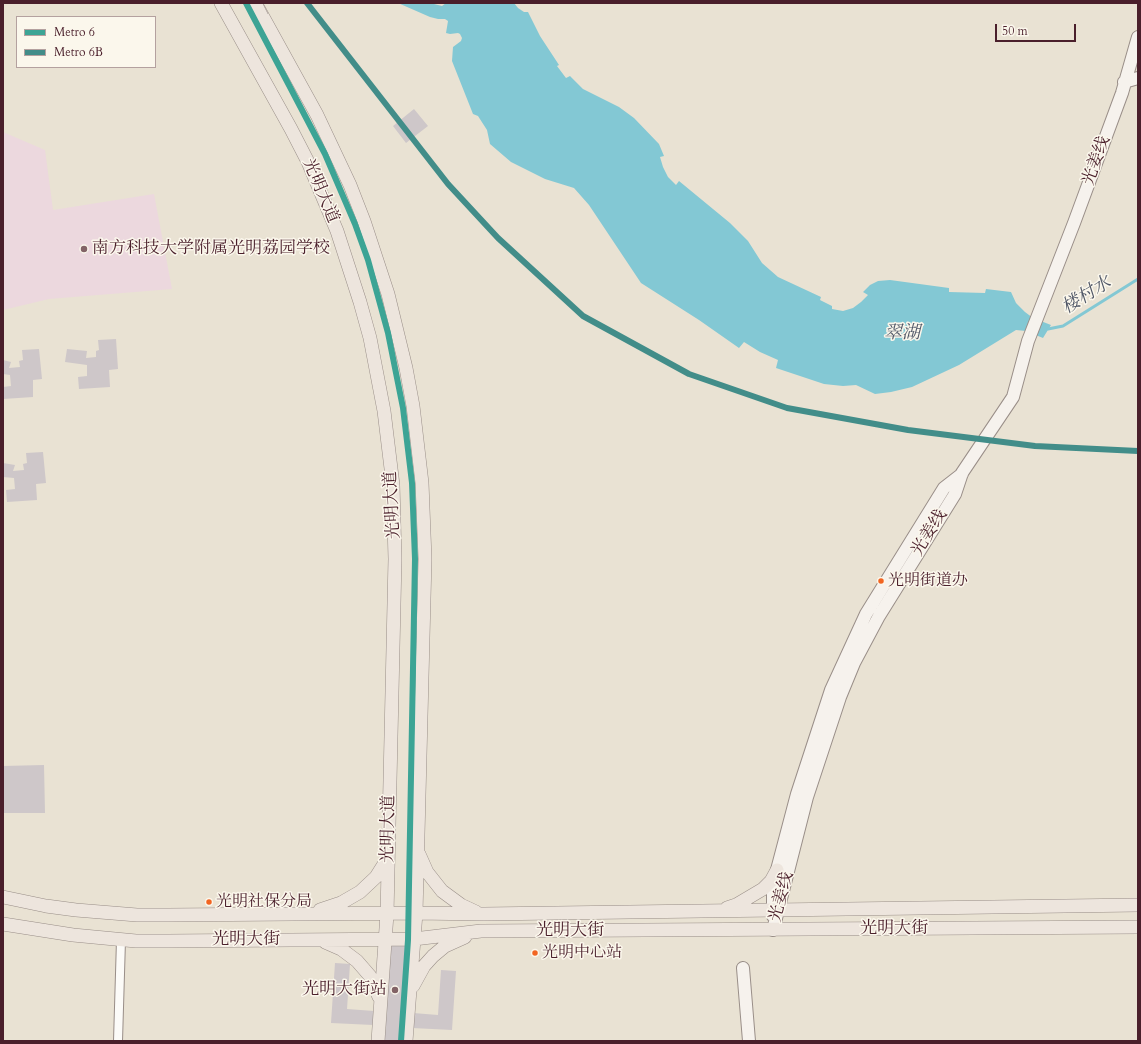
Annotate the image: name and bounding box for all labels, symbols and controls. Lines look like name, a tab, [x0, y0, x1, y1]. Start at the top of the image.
legend	[16, 16, 156, 68]
scale bar	[997, 16, 1078, 42]
text: 50 m	[1002, 23, 1028, 39]
text: Metro 6	[54, 24, 95, 40]
text: Metro 6B	[54, 44, 103, 60]
street label: 光姜线	[1079, 134, 1115, 188]
street label: 光明大道	[297, 156, 343, 226]
place label: 南方科技大学附属光明荔园学校	[92, 239, 330, 259]
marker: 南方科技大学附属光明荔园学校	[79, 244, 89, 254]
water label: 楼村水	[1058, 273, 1116, 319]
water label: 翠湖	[884, 323, 920, 345]
street label: 光明大道	[381, 471, 405, 539]
street label: 光姜线	[908, 506, 952, 560]
place label: 光明街道办	[888, 571, 968, 591]
marker: 光明街道办	[876, 576, 886, 586]
street label: 光明大道	[378, 795, 400, 863]
street label: 光姜线	[766, 870, 798, 924]
place label: 光明社保分局	[216, 892, 312, 912]
marker: 光明社保分局	[204, 897, 214, 907]
street label: 光明大街	[860, 919, 928, 939]
street label: 光明大街	[536, 921, 604, 941]
street label: 光明大街	[212, 930, 280, 950]
place label: 光明中心站	[542, 943, 622, 963]
marker: 光明中心站	[530, 948, 540, 958]
place label: 光明大街站	[302, 980, 387, 1000]
marker: 光明大街站	[390, 985, 400, 995]

